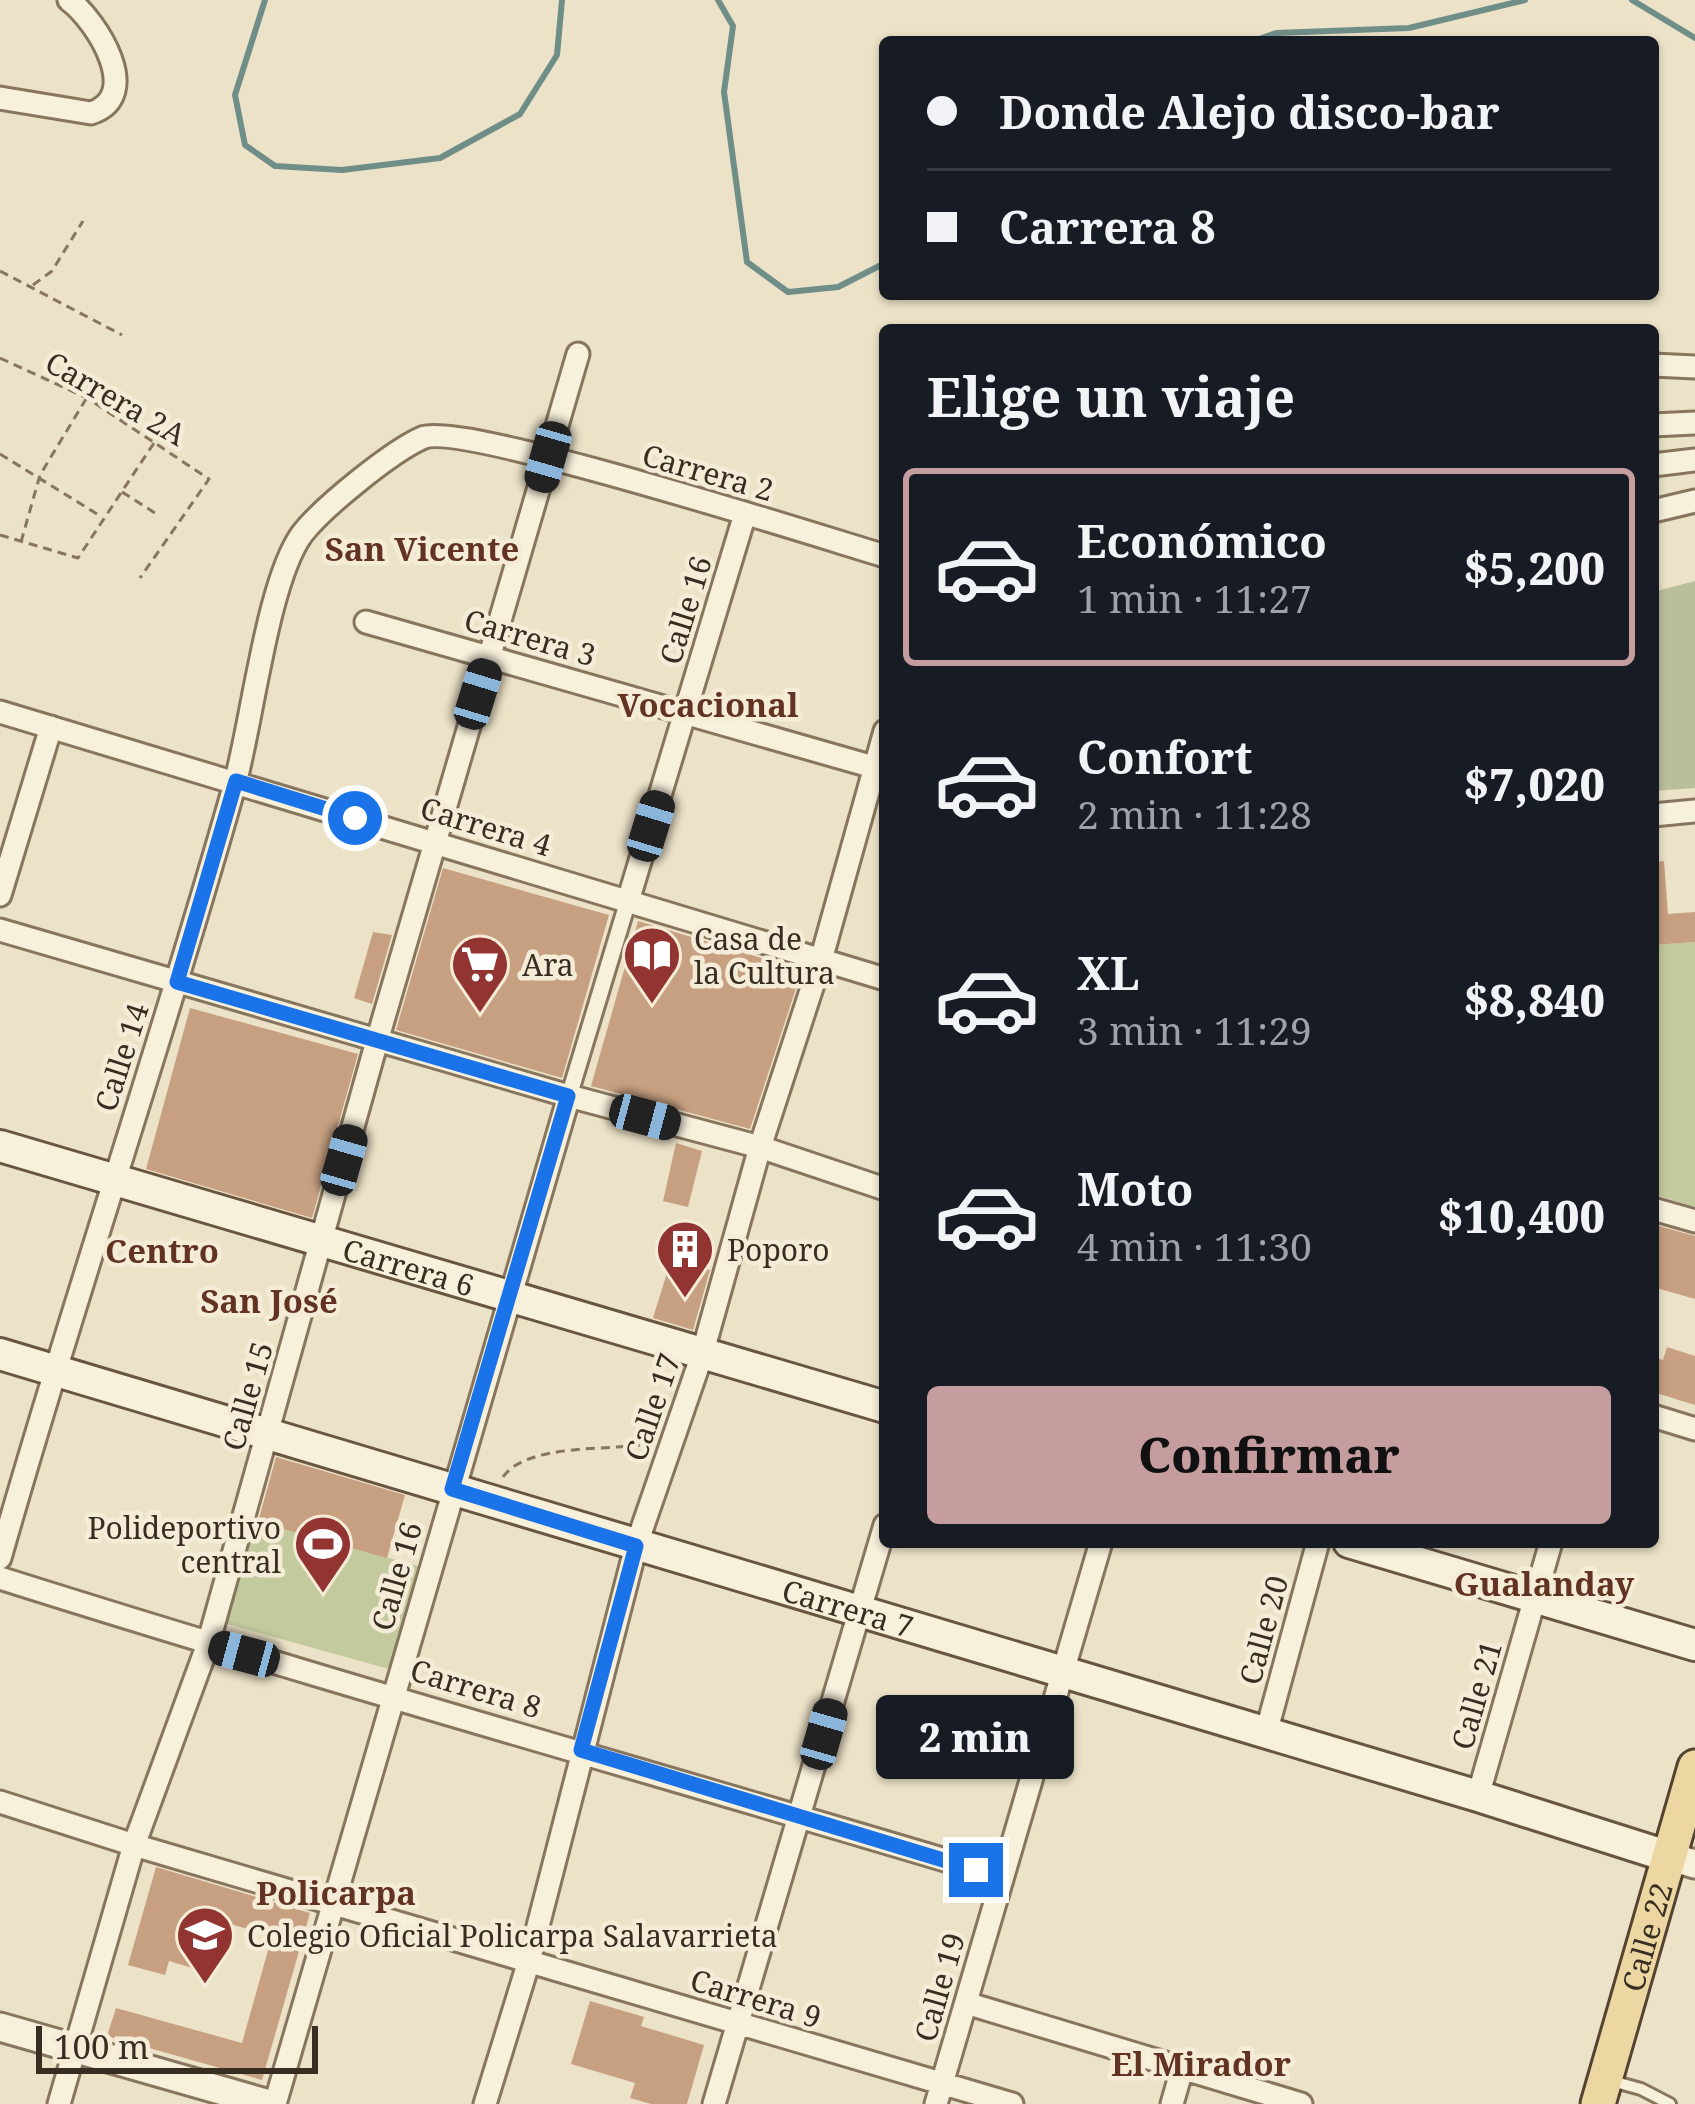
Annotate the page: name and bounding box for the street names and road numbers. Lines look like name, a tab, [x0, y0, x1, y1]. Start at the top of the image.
street label: Carrera 2A	[38, 341, 194, 455]
street label: Carrera 2	[638, 434, 778, 510]
street label: Calle 16	[649, 551, 721, 669]
street label: Carrera 3	[460, 599, 600, 675]
street label: Carrera 4	[416, 787, 557, 865]
street label: Calle 14	[84, 998, 158, 1116]
street label: Carrera 6	[338, 1228, 479, 1305]
street label: Calle 15	[212, 1337, 282, 1455]
street label: Calle 17	[614, 1348, 690, 1466]
street label: Calle 16	[361, 1517, 431, 1635]
street label: Carrera 7	[778, 1569, 918, 1646]
street label: Calle 20	[1229, 1571, 1297, 1689]
street label: Calle 21	[1441, 1636, 1511, 1754]
street label: Carrera 8	[406, 1649, 546, 1727]
street label: Calle 22	[1611, 1878, 1681, 1996]
street label: Calle 19	[904, 1928, 974, 2046]
street label: Carrera 9	[686, 1959, 826, 2037]

